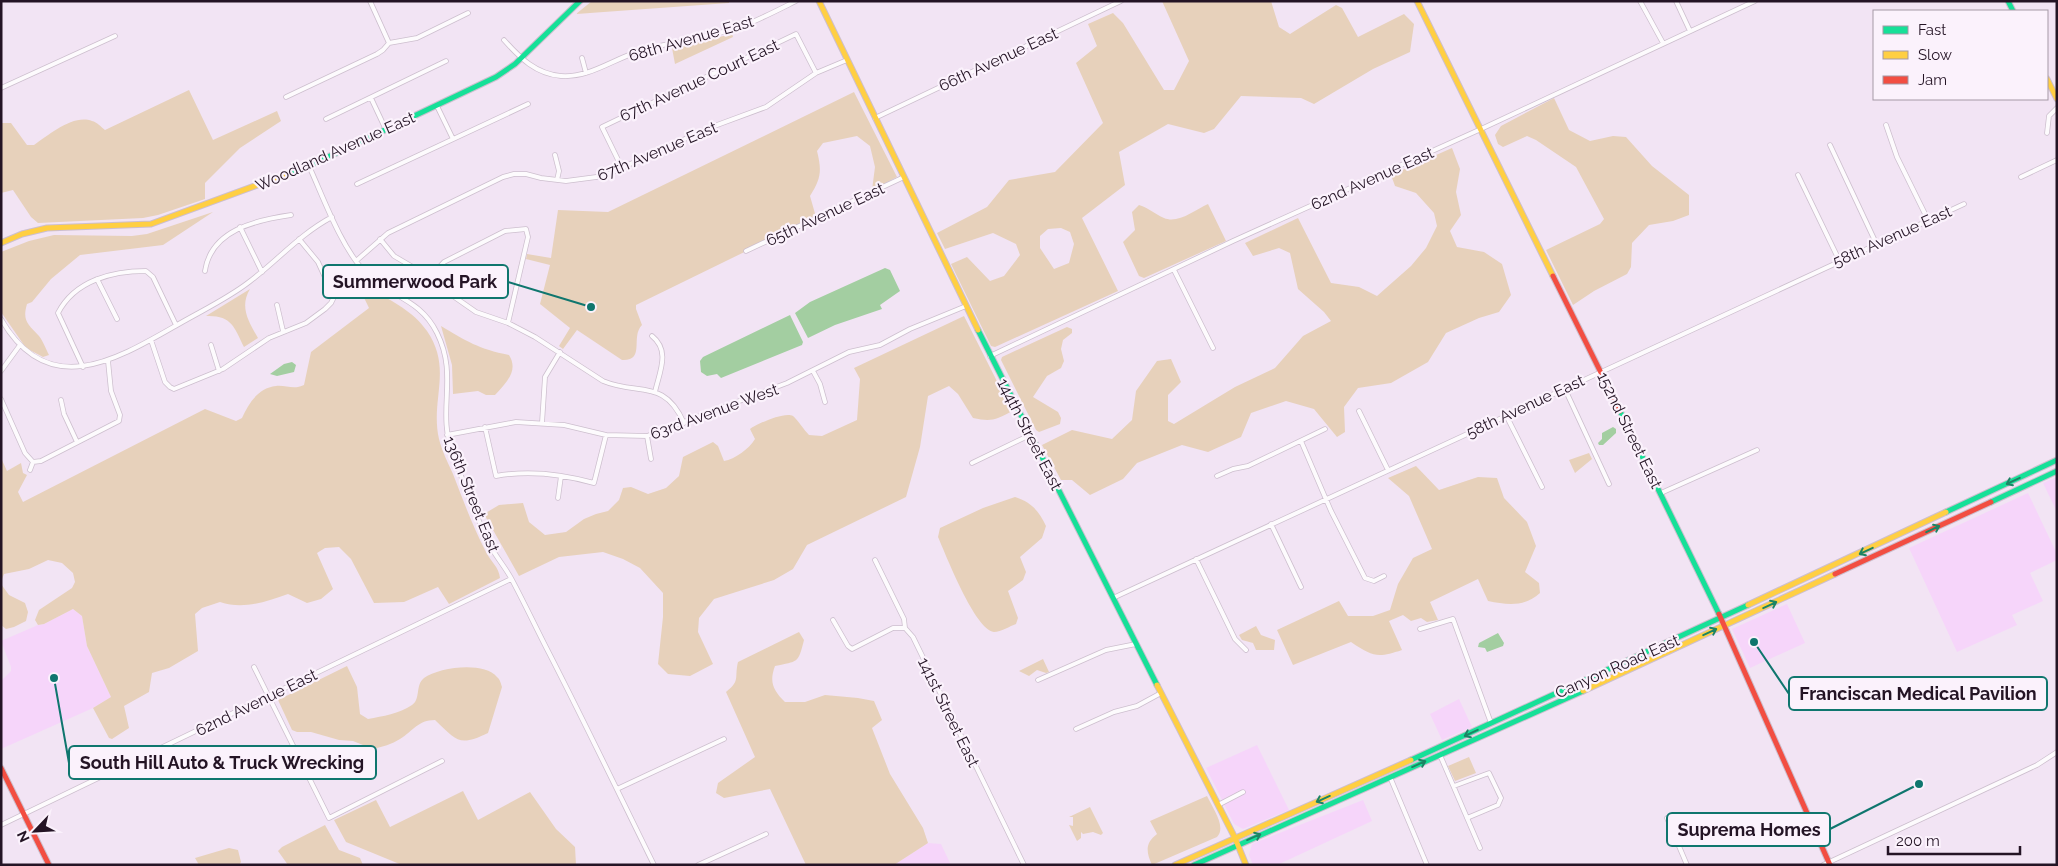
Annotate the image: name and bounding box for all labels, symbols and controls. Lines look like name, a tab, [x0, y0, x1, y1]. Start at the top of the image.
legend	[1873, 10, 2048, 100]
street label: 68th Avenue East	[626, 11, 756, 65]
text: Fast	[1918, 21, 1946, 39]
street label: 66th Avenue East	[936, 23, 1061, 95]
street label: 67th Avenue Court East	[617, 35, 782, 126]
text: Slow	[1918, 46, 1952, 64]
text: Jam	[1918, 71, 1947, 89]
street label: Woodland Avenue East	[253, 107, 418, 195]
street label: 67th Avenue East	[594, 117, 721, 185]
street label: 62nd Avenue East	[1308, 143, 1437, 214]
street label: 65th Avenue East	[763, 178, 888, 250]
street label: 58th Avenue East	[1830, 201, 1955, 271]
callout: Summerwood Park	[323, 265, 508, 298]
text: Summerwood Park	[333, 271, 498, 292]
street label: 152nd Street East	[1593, 369, 1666, 492]
street label: 58th Avenue East	[1463, 370, 1588, 442]
street label: 144th Street East	[993, 375, 1066, 494]
street label: 63rd Avenue West	[648, 379, 781, 443]
street label: 136th Street East	[440, 433, 504, 556]
one-way arrow	[2006, 477, 2021, 487]
one-way arrow	[1925, 523, 1940, 533]
one-way arrow	[1859, 546, 1874, 556]
one-way arrow	[1762, 599, 1777, 609]
one-way arrow	[1702, 627, 1717, 637]
street label: Canyon Road East	[1552, 630, 1683, 702]
street label: 141st Street East	[914, 654, 984, 771]
street label: 62nd Avenue East	[192, 665, 321, 740]
callout: Franciscan Medical Pavilion	[1789, 677, 2047, 710]
text: Franciscan Medical Pavilion	[1799, 683, 2037, 704]
one-way arrow	[1464, 729, 1479, 738]
callout: South Hill Auto & Truck Wrecking	[69, 746, 376, 779]
text: South Hill Auto & Truck Wrecking	[80, 752, 364, 773]
one-way arrow	[1411, 759, 1426, 769]
one-way arrow	[1316, 795, 1331, 805]
north arrow	[10, 806, 60, 856]
callout: Suprema Homes	[1667, 813, 1830, 846]
text: Suprema Homes	[1677, 819, 1821, 840]
scale bar	[1888, 824, 2020, 856]
text: N	[14, 828, 33, 845]
one-way arrow	[1246, 832, 1261, 842]
text: 200 m	[1896, 832, 1940, 850]

